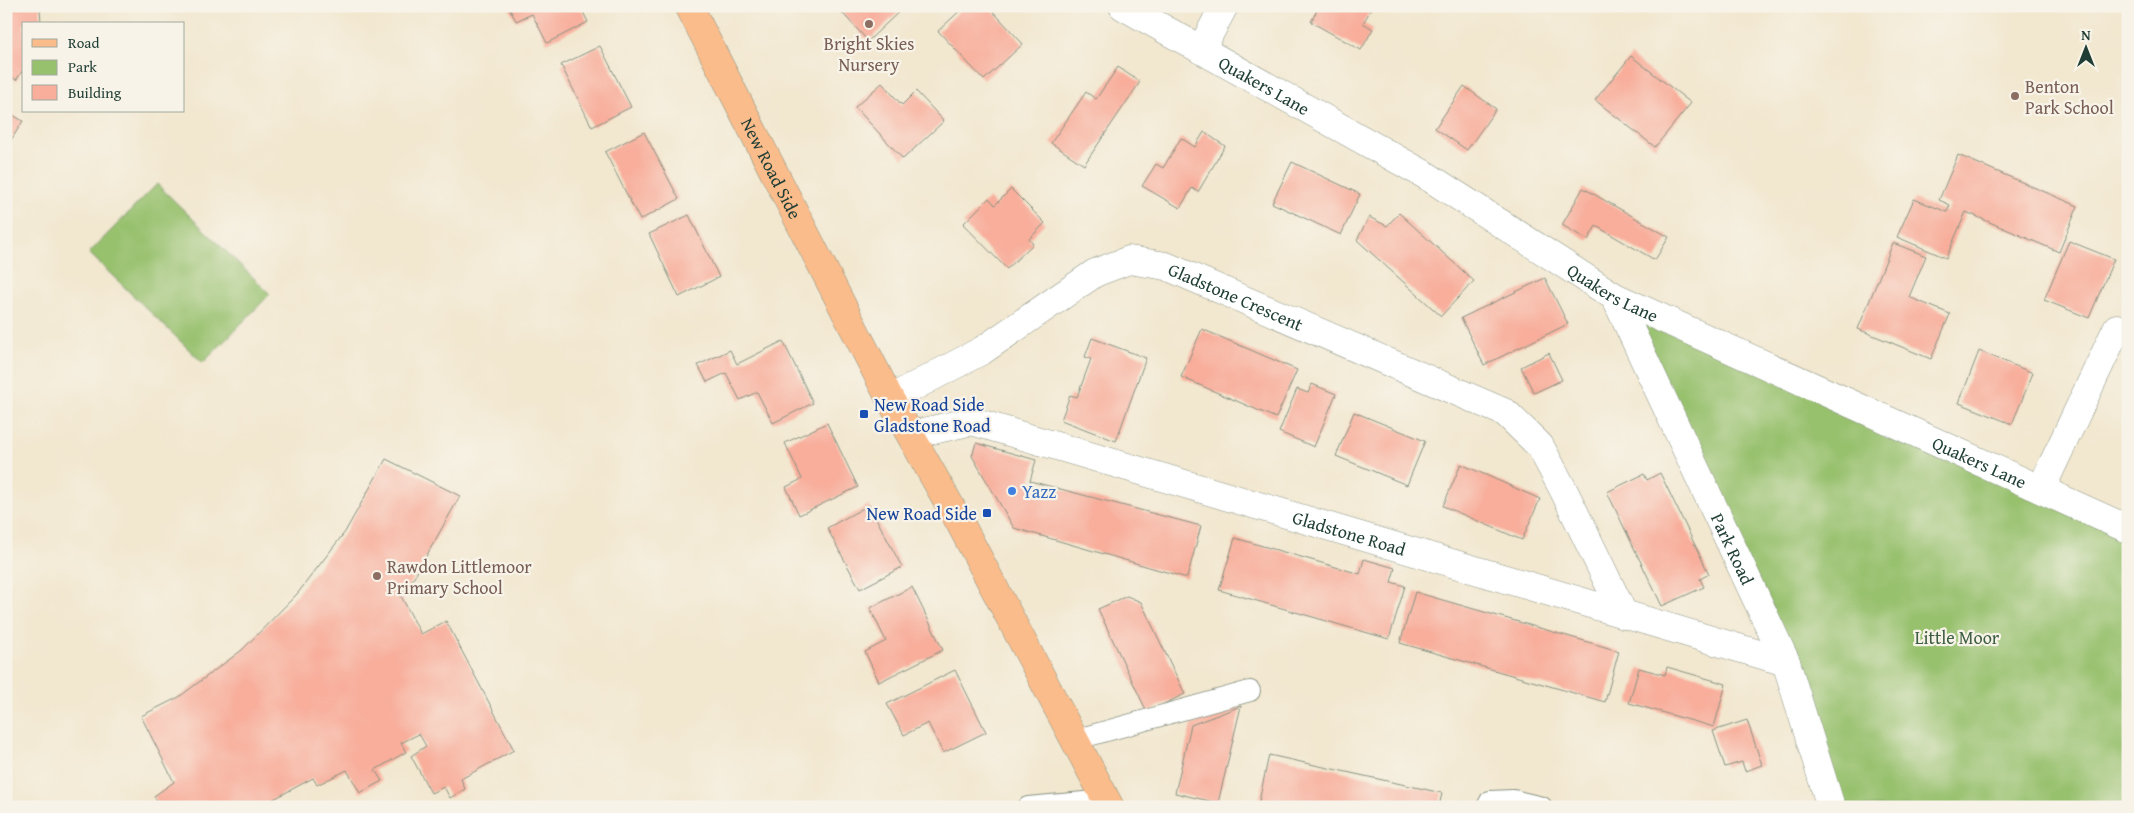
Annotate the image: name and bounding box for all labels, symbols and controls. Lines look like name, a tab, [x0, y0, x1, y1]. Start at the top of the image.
marker: Bright Skies Nursery	[863, 18, 875, 30]
legend	[22, 22, 185, 112]
north arrow	[2062, 22, 2112, 72]
text: N	[2081, 25, 2091, 45]
place label: Bright Skies Nursery	[824, 30, 914, 78]
text: Road	[68, 32, 99, 53]
street label: Quakers Lane	[1214, 49, 1315, 121]
text: Park	[68, 56, 97, 77]
place label: Benton Park School	[2025, 73, 2114, 121]
text: Building	[68, 82, 122, 103]
marker: Benton Park School	[2009, 90, 2021, 102]
street label: New Road Side	[735, 113, 809, 223]
street label: Gladstone Crescent	[1164, 255, 1308, 338]
street label: Quakers Lane	[1562, 256, 1663, 328]
place label: New Road Side Gladstone Road	[874, 391, 991, 439]
marker: New Road Side Gladstone Road	[858, 408, 870, 420]
street label: Quakers Lane	[1928, 429, 2031, 495]
place label: Yazz	[1022, 478, 1056, 505]
marker: Yazz	[1006, 485, 1018, 497]
place label: New Road Side	[867, 500, 977, 527]
street label: Gladstone Road	[1289, 503, 1409, 562]
marker: New Road Side	[981, 507, 993, 519]
street label: Park Road	[1705, 508, 1762, 589]
place label: Rawdon Littlemoor Primary School	[387, 553, 532, 601]
marker: Rawdon Littlemoor Primary School	[371, 570, 383, 582]
park label: Little Moor	[1915, 624, 2000, 651]

